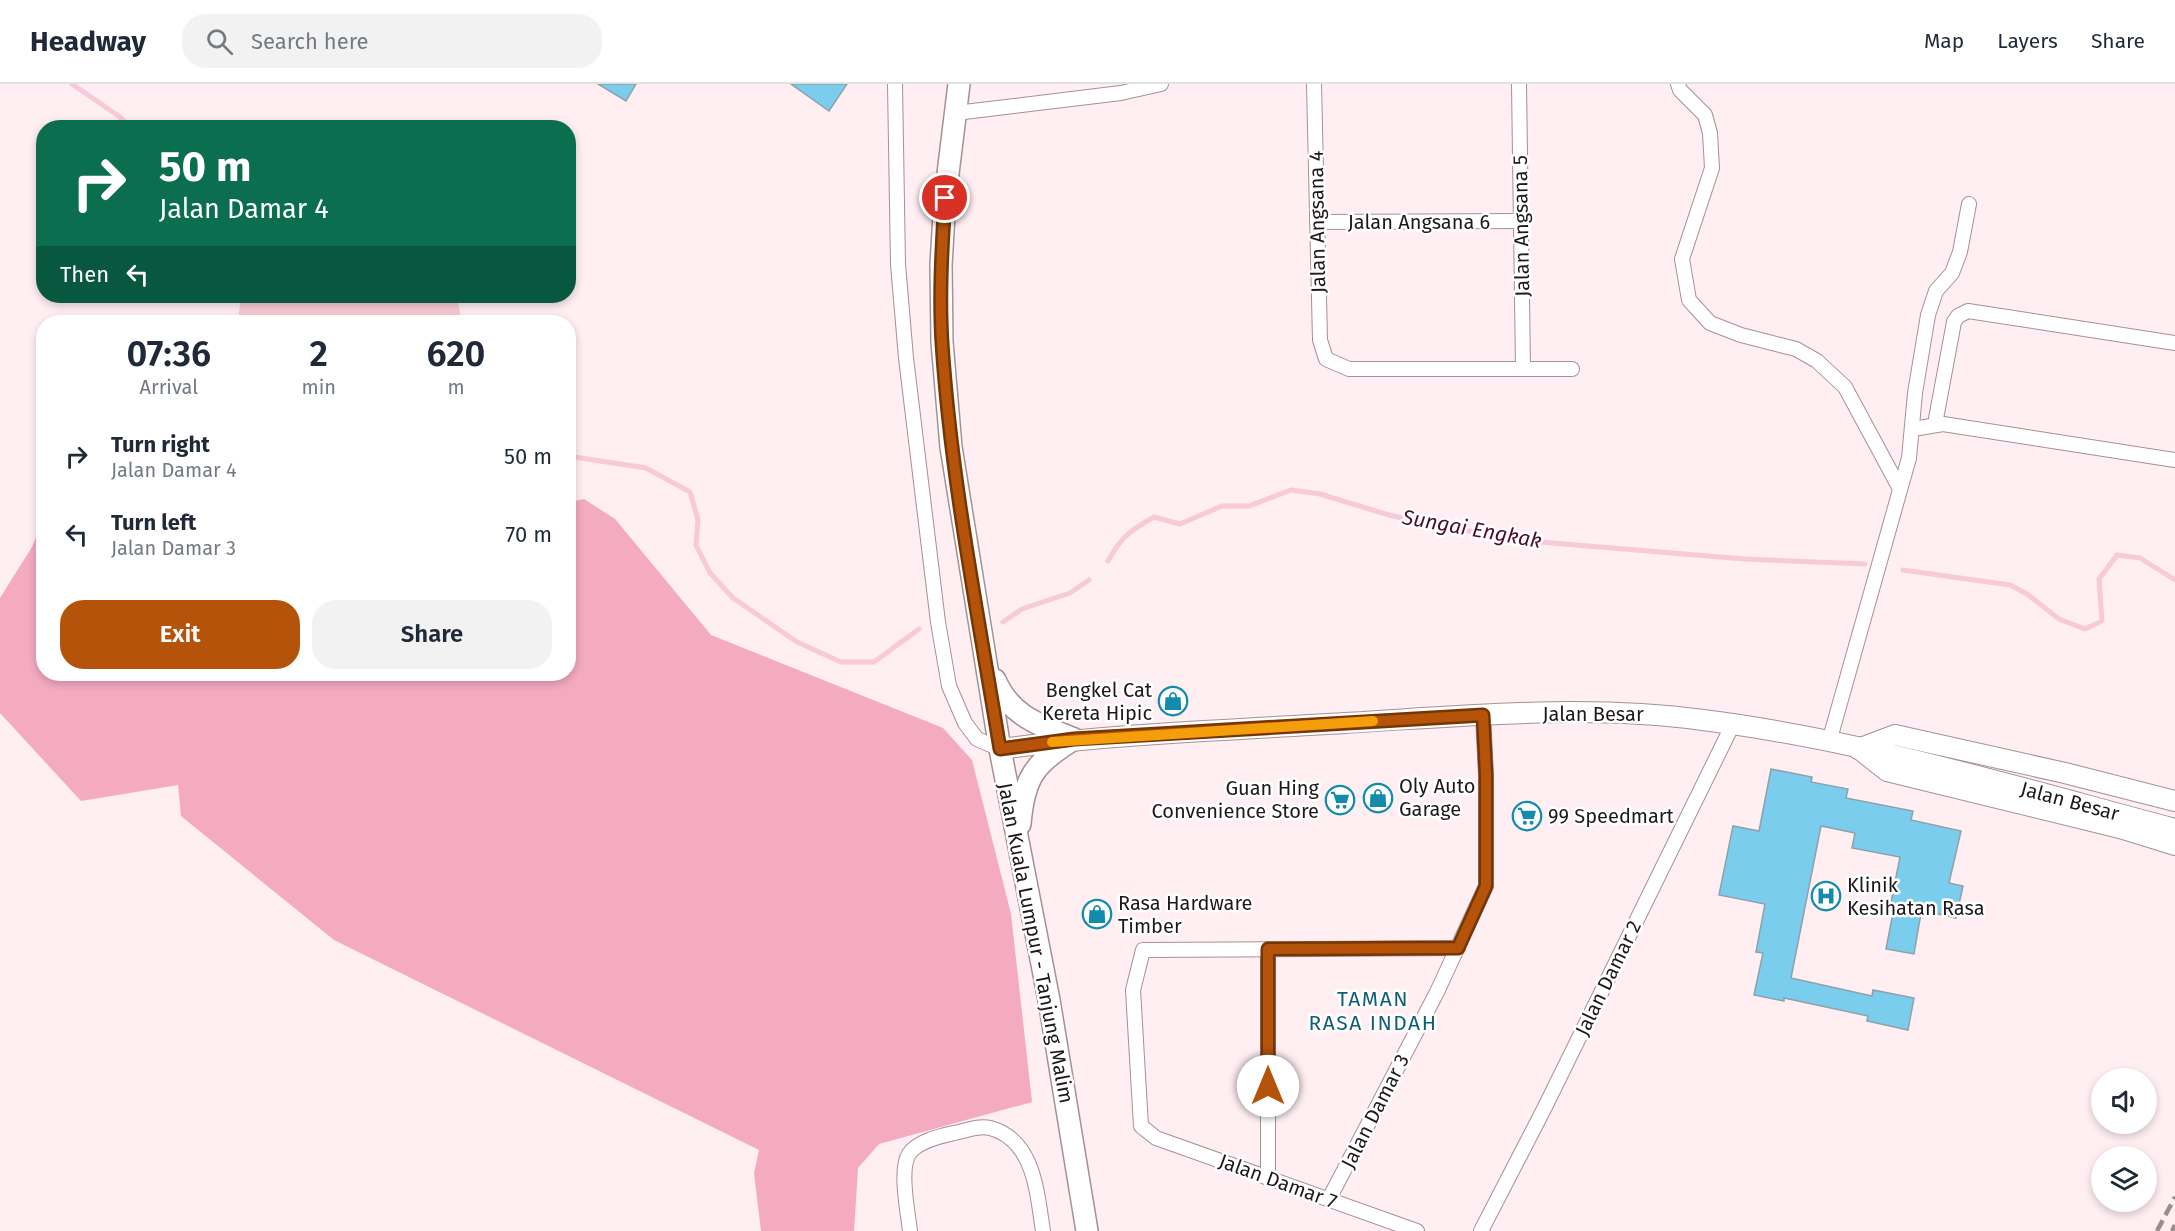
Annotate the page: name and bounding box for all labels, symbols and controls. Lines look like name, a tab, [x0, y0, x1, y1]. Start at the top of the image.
search box	[182, 14, 602, 68]
text: Headway	[30, 25, 146, 58]
icon: search	[203, 25, 236, 58]
text: Search here	[251, 28, 369, 55]
text: Map	[1924, 28, 1964, 54]
text: Layers	[1997, 28, 2058, 54]
text: Share	[2091, 28, 2145, 54]
text: 50 m	[159, 142, 252, 192]
icon: right	[60, 144, 138, 222]
street label: Jalan Angsana 4	[1304, 150, 1330, 293]
street label: Jalan Angsana 5	[1508, 155, 1534, 297]
pin	[919, 172, 970, 223]
icon: arrive	[928, 181, 961, 214]
text: Jalan Damar 4	[159, 193, 329, 225]
street label: Jalan Angsana 6	[1348, 210, 1490, 234]
icon: left	[121, 258, 154, 291]
text: Then	[60, 261, 109, 288]
text: 07:36	[127, 332, 211, 376]
text: 2	[310, 332, 328, 376]
text: 620	[427, 332, 485, 376]
text: Arrival	[139, 375, 198, 399]
text: min	[302, 375, 336, 399]
text: m	[447, 375, 465, 399]
text: Turn right	[111, 431, 210, 458]
icon: right	[60, 440, 93, 473]
text: 50 m	[504, 443, 552, 470]
text: Jalan Damar 4	[111, 458, 237, 482]
water label: Sungai Engkak	[1399, 504, 1544, 554]
text: Turn left	[111, 509, 196, 536]
icon: left	[60, 518, 93, 551]
text: 70 m	[506, 521, 552, 548]
text: Jalan Damar 3	[111, 536, 236, 560]
button: Exit	[60, 600, 300, 669]
button: Share	[312, 600, 552, 669]
place label: Bengkel Cat Kereta Hipic	[1042, 678, 1153, 725]
shop icon: Bengkel Cat Kereta Hipic	[1157, 685, 1189, 717]
street label: Jalan Besar	[1542, 702, 1644, 726]
place label: Oly Auto Garage	[1399, 774, 1475, 821]
place label: Guan Hing Convenience Store	[1151, 776, 1320, 823]
street label: Jalan Besar	[2018, 776, 2122, 826]
street label: Jalan Kuala Lumpur - Tanjung Malim	[993, 781, 1079, 1105]
shop icon: Oly Auto Garage	[1362, 782, 1394, 814]
supermarket icon: Guan Hing Convenience Store	[1324, 784, 1356, 816]
supermarket icon: 99 Speedmart	[1511, 800, 1543, 832]
place label: 99 Speedmart	[1548, 804, 1675, 828]
place label: Klinik Kesihatan Rasa	[1847, 873, 1985, 920]
hospital icon: Klinik Kesihatan Rasa	[1810, 880, 1842, 912]
place label: Rasa Hardware Timber	[1118, 891, 1252, 938]
shop icon: Rasa Hardware Timber	[1081, 898, 1113, 930]
street label: Jalan Damar 2	[1570, 917, 1646, 1039]
district label: TAMAN RASA INDAH	[1309, 986, 1437, 1036]
street label: Jalan Damar 3	[1336, 1050, 1414, 1172]
position arrow	[1236, 1054, 1300, 1118]
map controls	[2091, 1068, 2157, 1212]
button: sound	[2091, 1068, 2157, 1134]
button: layers	[2091, 1146, 2157, 1212]
street label: Jalan Damar 7	[1216, 1149, 1340, 1214]

